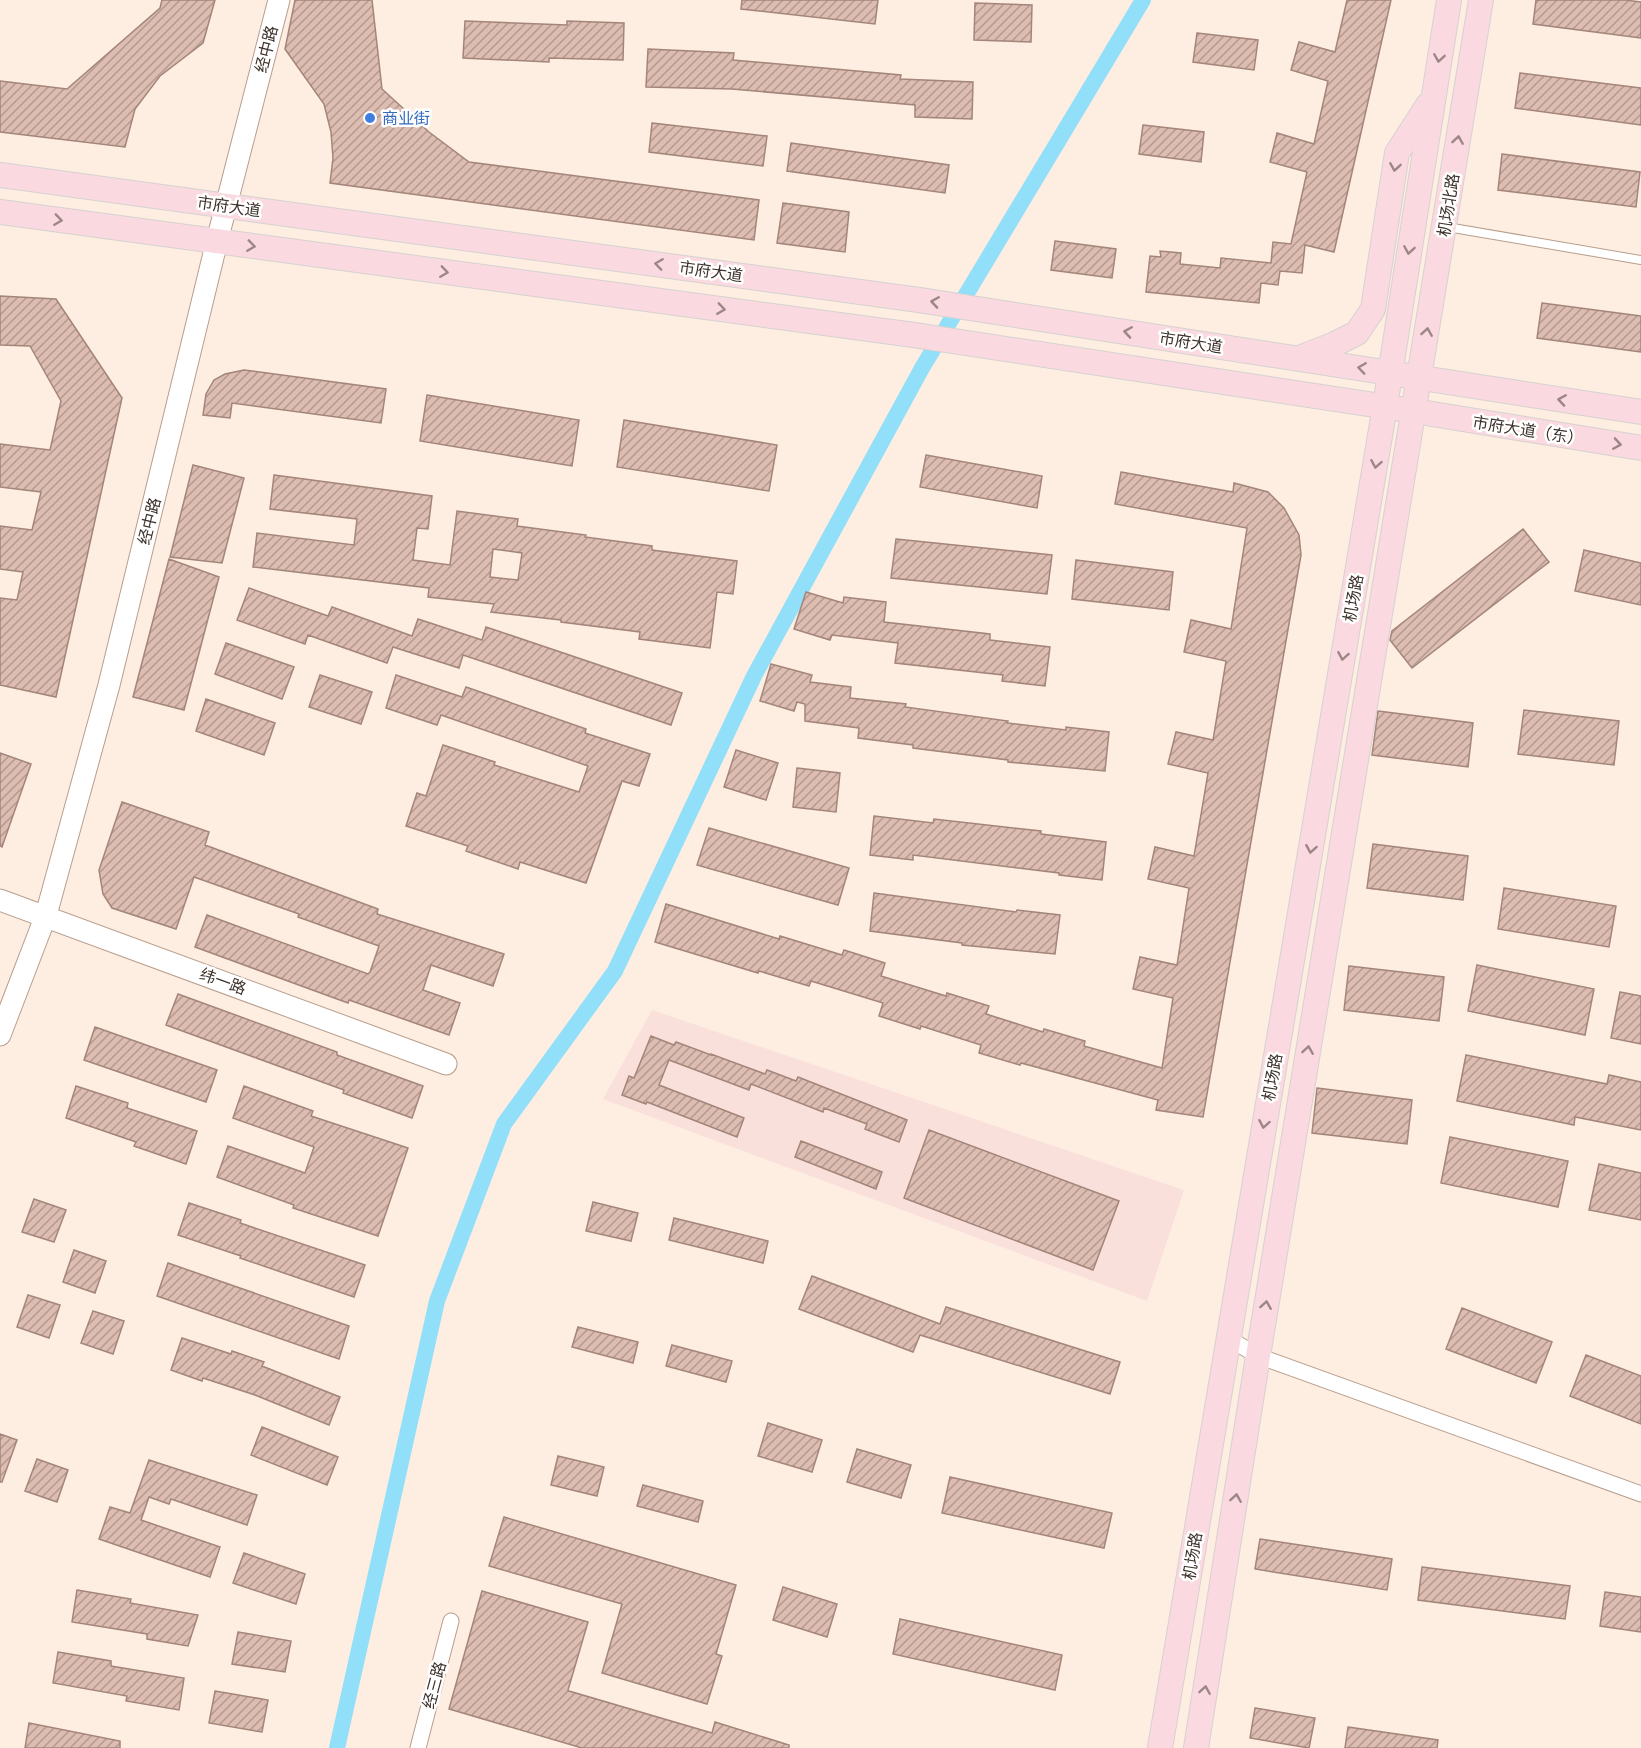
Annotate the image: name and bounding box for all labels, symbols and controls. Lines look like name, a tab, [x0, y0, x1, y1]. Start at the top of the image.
street label: 经中路	[251, 24, 282, 75]
one-way arrow	[1434, 53, 1446, 62]
place label: 商业街	[382, 109, 430, 128]
marker: 商业街	[363, 111, 377, 125]
one-way arrow	[1452, 135, 1464, 144]
one-way arrow	[1390, 162, 1402, 171]
street label: 机场北路	[1434, 172, 1463, 238]
street label: 市府大道	[196, 193, 262, 220]
one-way arrow	[53, 213, 63, 226]
one-way arrow	[247, 239, 256, 252]
one-way arrow	[1404, 246, 1416, 255]
street label: 市府大道	[678, 258, 744, 285]
one-way arrow	[654, 259, 663, 271]
one-way arrow	[440, 266, 449, 278]
one-way arrow	[930, 297, 940, 309]
one-way arrow	[716, 303, 726, 315]
one-way arrow	[1123, 326, 1133, 339]
one-way arrow	[1420, 327, 1433, 337]
street label: 市府大道	[1158, 328, 1224, 357]
one-way arrow	[1357, 362, 1367, 374]
one-way arrow	[1558, 394, 1568, 407]
street label: 市府大道（东）	[1471, 412, 1585, 449]
one-way arrow	[1612, 438, 1622, 450]
one-way arrow	[1370, 459, 1382, 469]
street label: 经中路	[134, 496, 165, 547]
street label: 机场路	[1340, 573, 1367, 623]
one-way arrow	[1337, 651, 1350, 661]
one-way arrow	[1305, 844, 1317, 853]
street label: 纬一路	[197, 964, 249, 999]
one-way arrow	[1302, 1046, 1314, 1055]
street label: 机场路	[1259, 1052, 1286, 1102]
one-way arrow	[1259, 1119, 1271, 1128]
one-way arrow	[1260, 1300, 1272, 1310]
one-way arrow	[1229, 1493, 1241, 1502]
street label: 机场路	[1179, 1531, 1206, 1581]
street label: 经三路	[419, 1659, 450, 1711]
one-way arrow	[1199, 1686, 1211, 1695]

